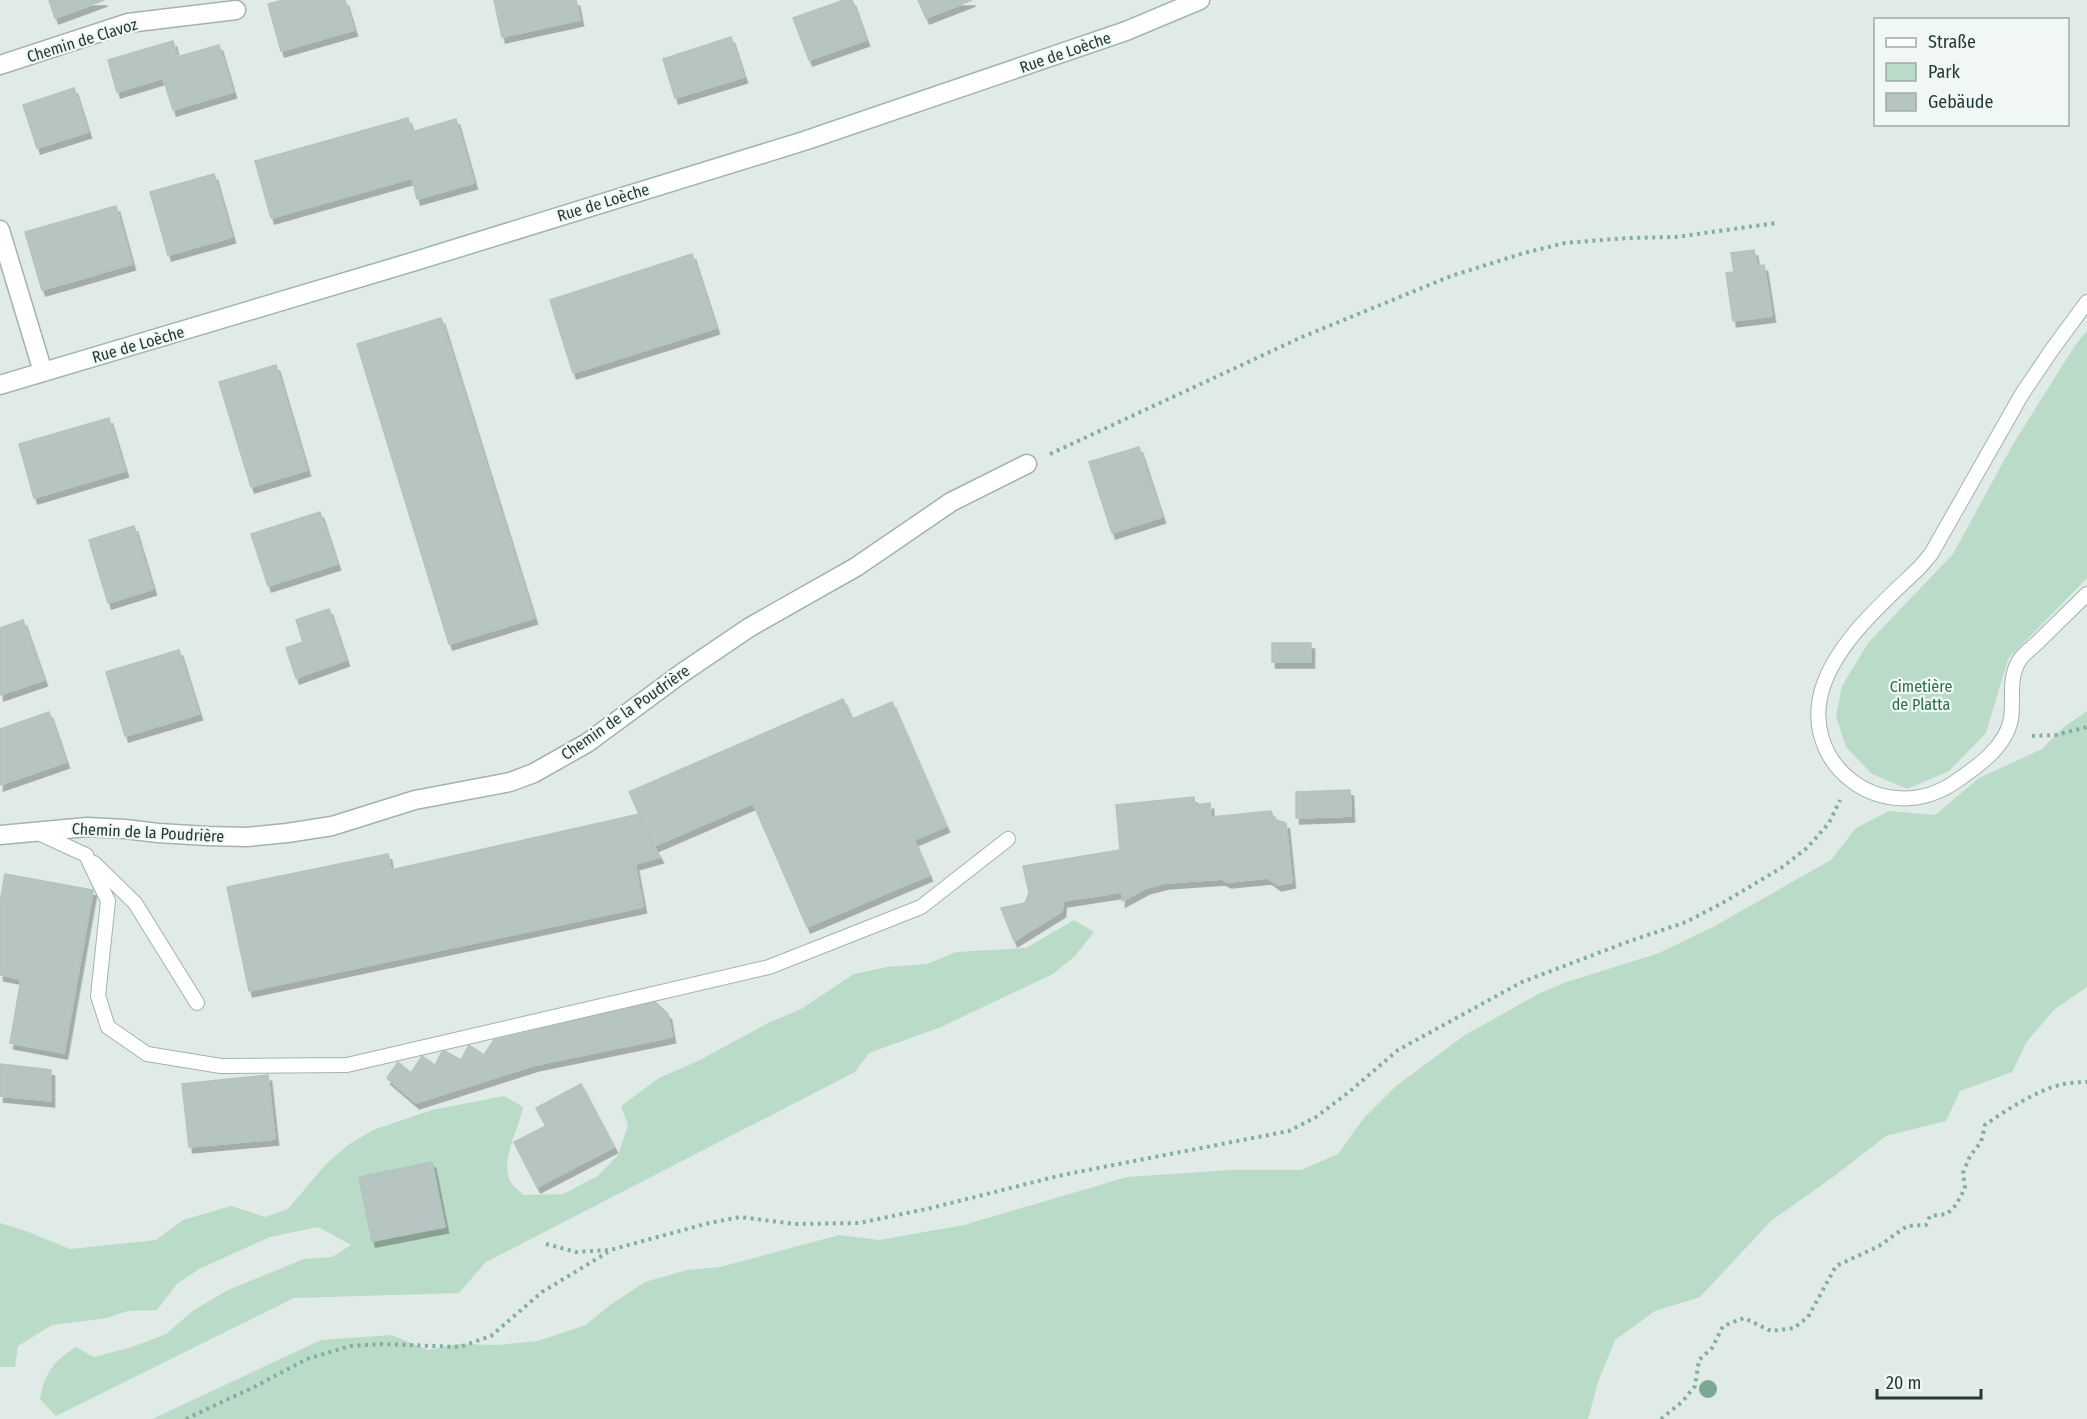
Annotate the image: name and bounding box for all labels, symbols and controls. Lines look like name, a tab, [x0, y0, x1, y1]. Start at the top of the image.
street label: Chemin de Clavoz	[25, 15, 140, 66]
legend	[1874, 18, 2069, 126]
street label: Rue de Loèche	[1017, 28, 1113, 77]
text: Straße	[1928, 31, 1976, 53]
text: Park	[1928, 61, 1961, 83]
text: Gebäude	[1928, 91, 1994, 113]
street label: Rue de Loèche	[555, 179, 652, 225]
street label: Rue de Loèche	[90, 322, 187, 367]
street label: Chemin de la Poudrière	[557, 661, 693, 764]
park label: Cimetière de Platta	[1890, 677, 1952, 714]
street label: Chemin de la Poudrière	[71, 819, 225, 846]
scale bar	[1877, 1362, 1980, 1400]
text: 20 m	[1886, 1372, 1921, 1394]

